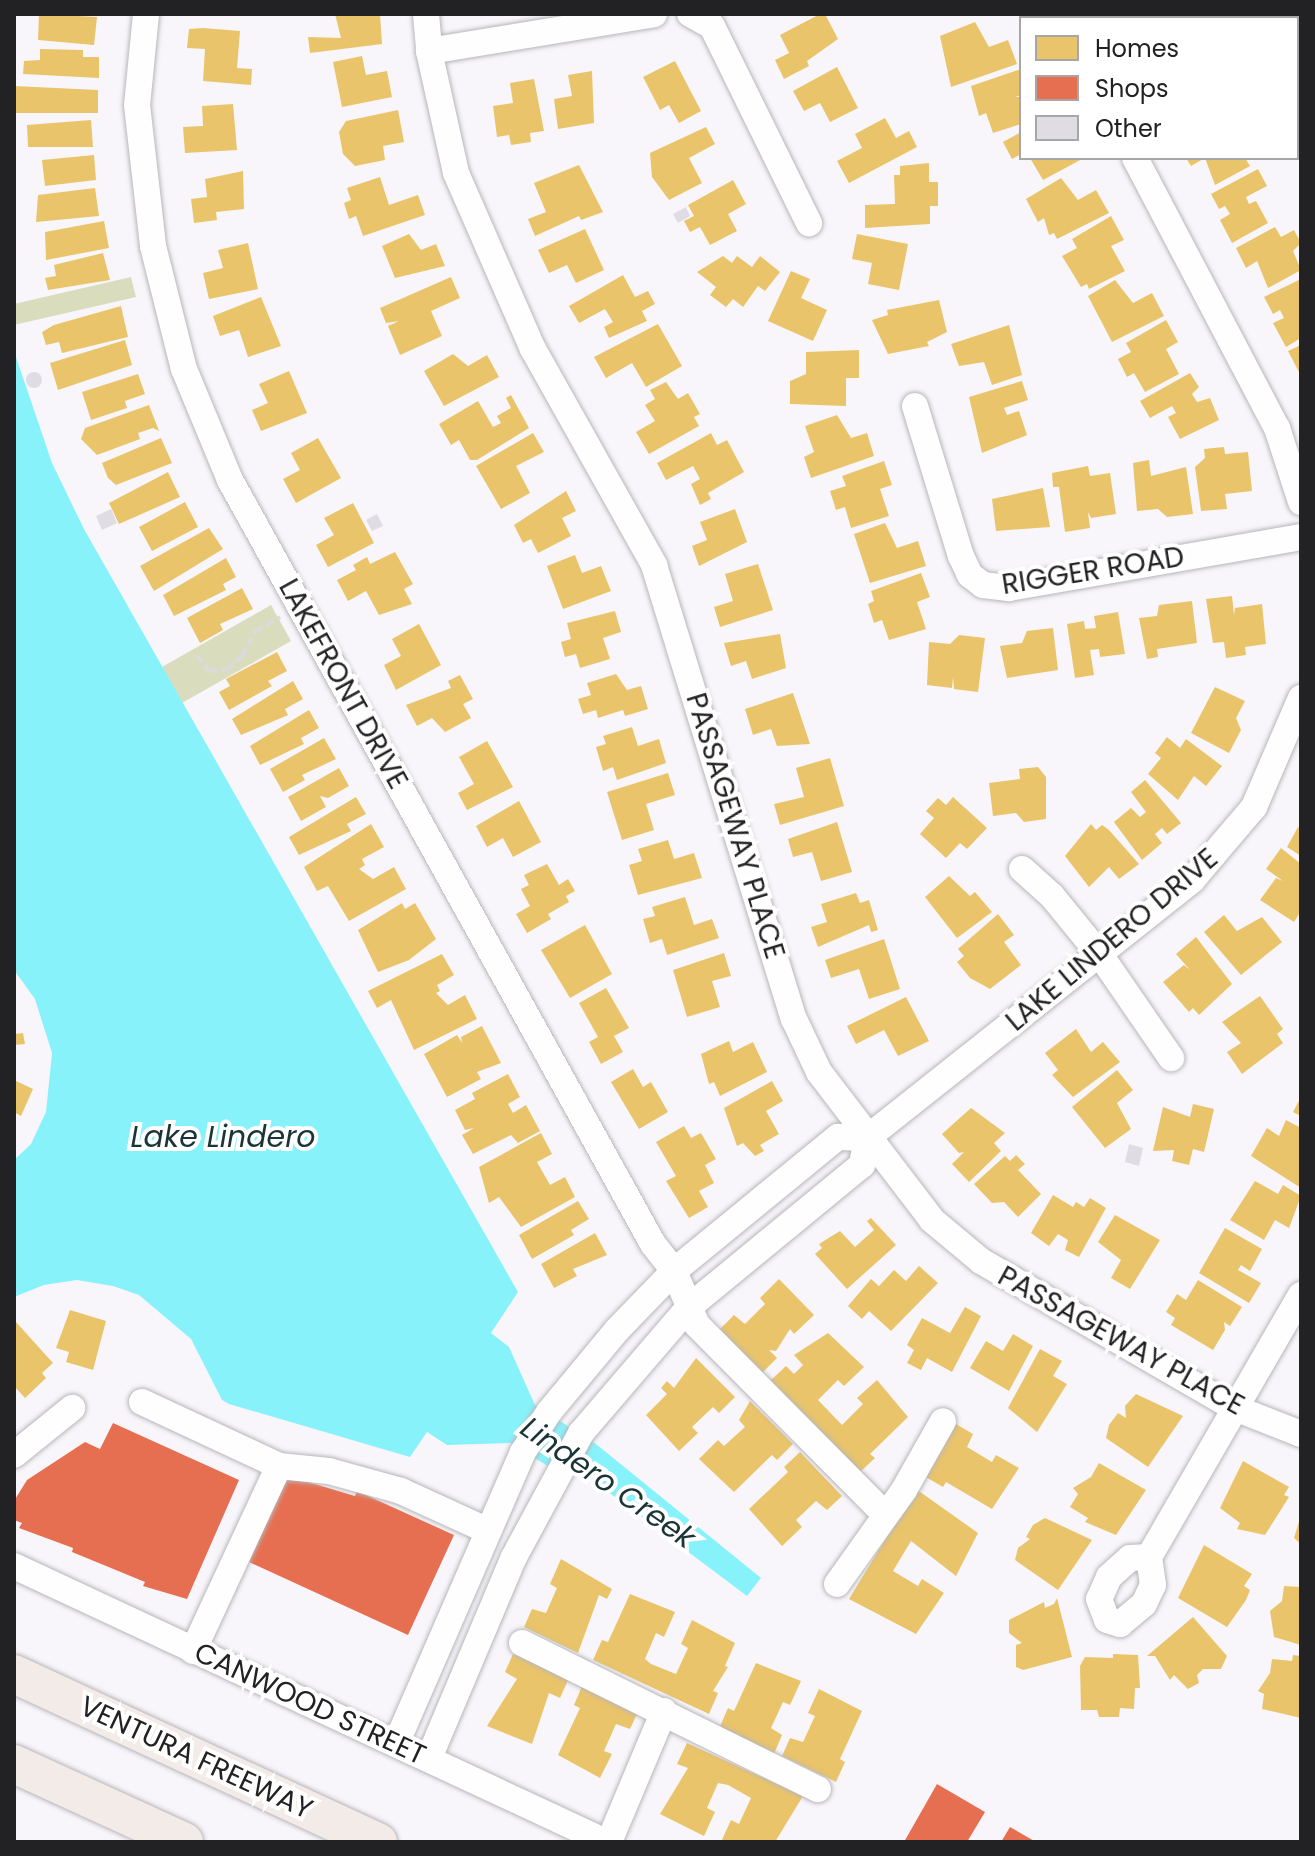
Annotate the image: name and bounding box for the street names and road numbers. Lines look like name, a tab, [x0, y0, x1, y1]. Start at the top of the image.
street label: RIGGER ROAD	[999, 540, 1187, 602]
street label: LAKEFRONT DRIVE	[271, 573, 415, 795]
street label: PASSAGEWAY PLACE	[679, 689, 791, 963]
street label: LAKE LINDERO DRIVE	[999, 842, 1225, 1038]
street label: PASSAGEWAY PLACE	[992, 1259, 1250, 1423]
street label: CANWOOD STREET	[189, 1636, 431, 1772]
street label: VENTURA FREEWAY	[74, 1689, 318, 1827]

